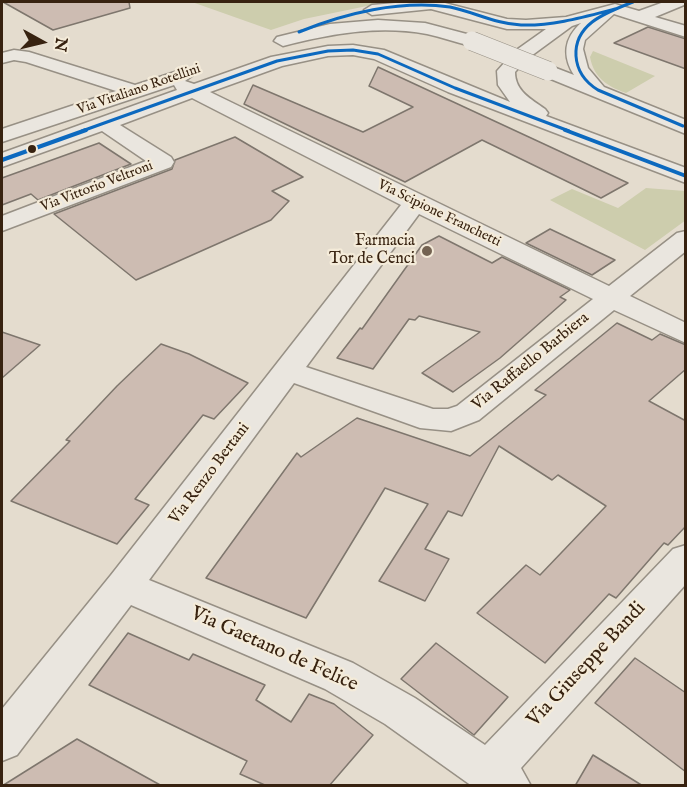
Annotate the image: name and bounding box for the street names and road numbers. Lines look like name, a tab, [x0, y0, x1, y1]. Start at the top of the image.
street label: Via Vitaliano Rotellini	[75, 61, 203, 119]
street label: Via Vittorio Veltroni	[39, 158, 155, 216]
street label: Via Scipione Franchetti	[375, 177, 503, 251]
street label: Via Raffaello Barbiera	[469, 309, 593, 415]
street label: Via Renzo Bertani	[166, 420, 254, 528]
street label: Via Giuseppe Bandi	[523, 597, 651, 733]
street label: Via Gaetano de Felice	[186, 602, 362, 698]

